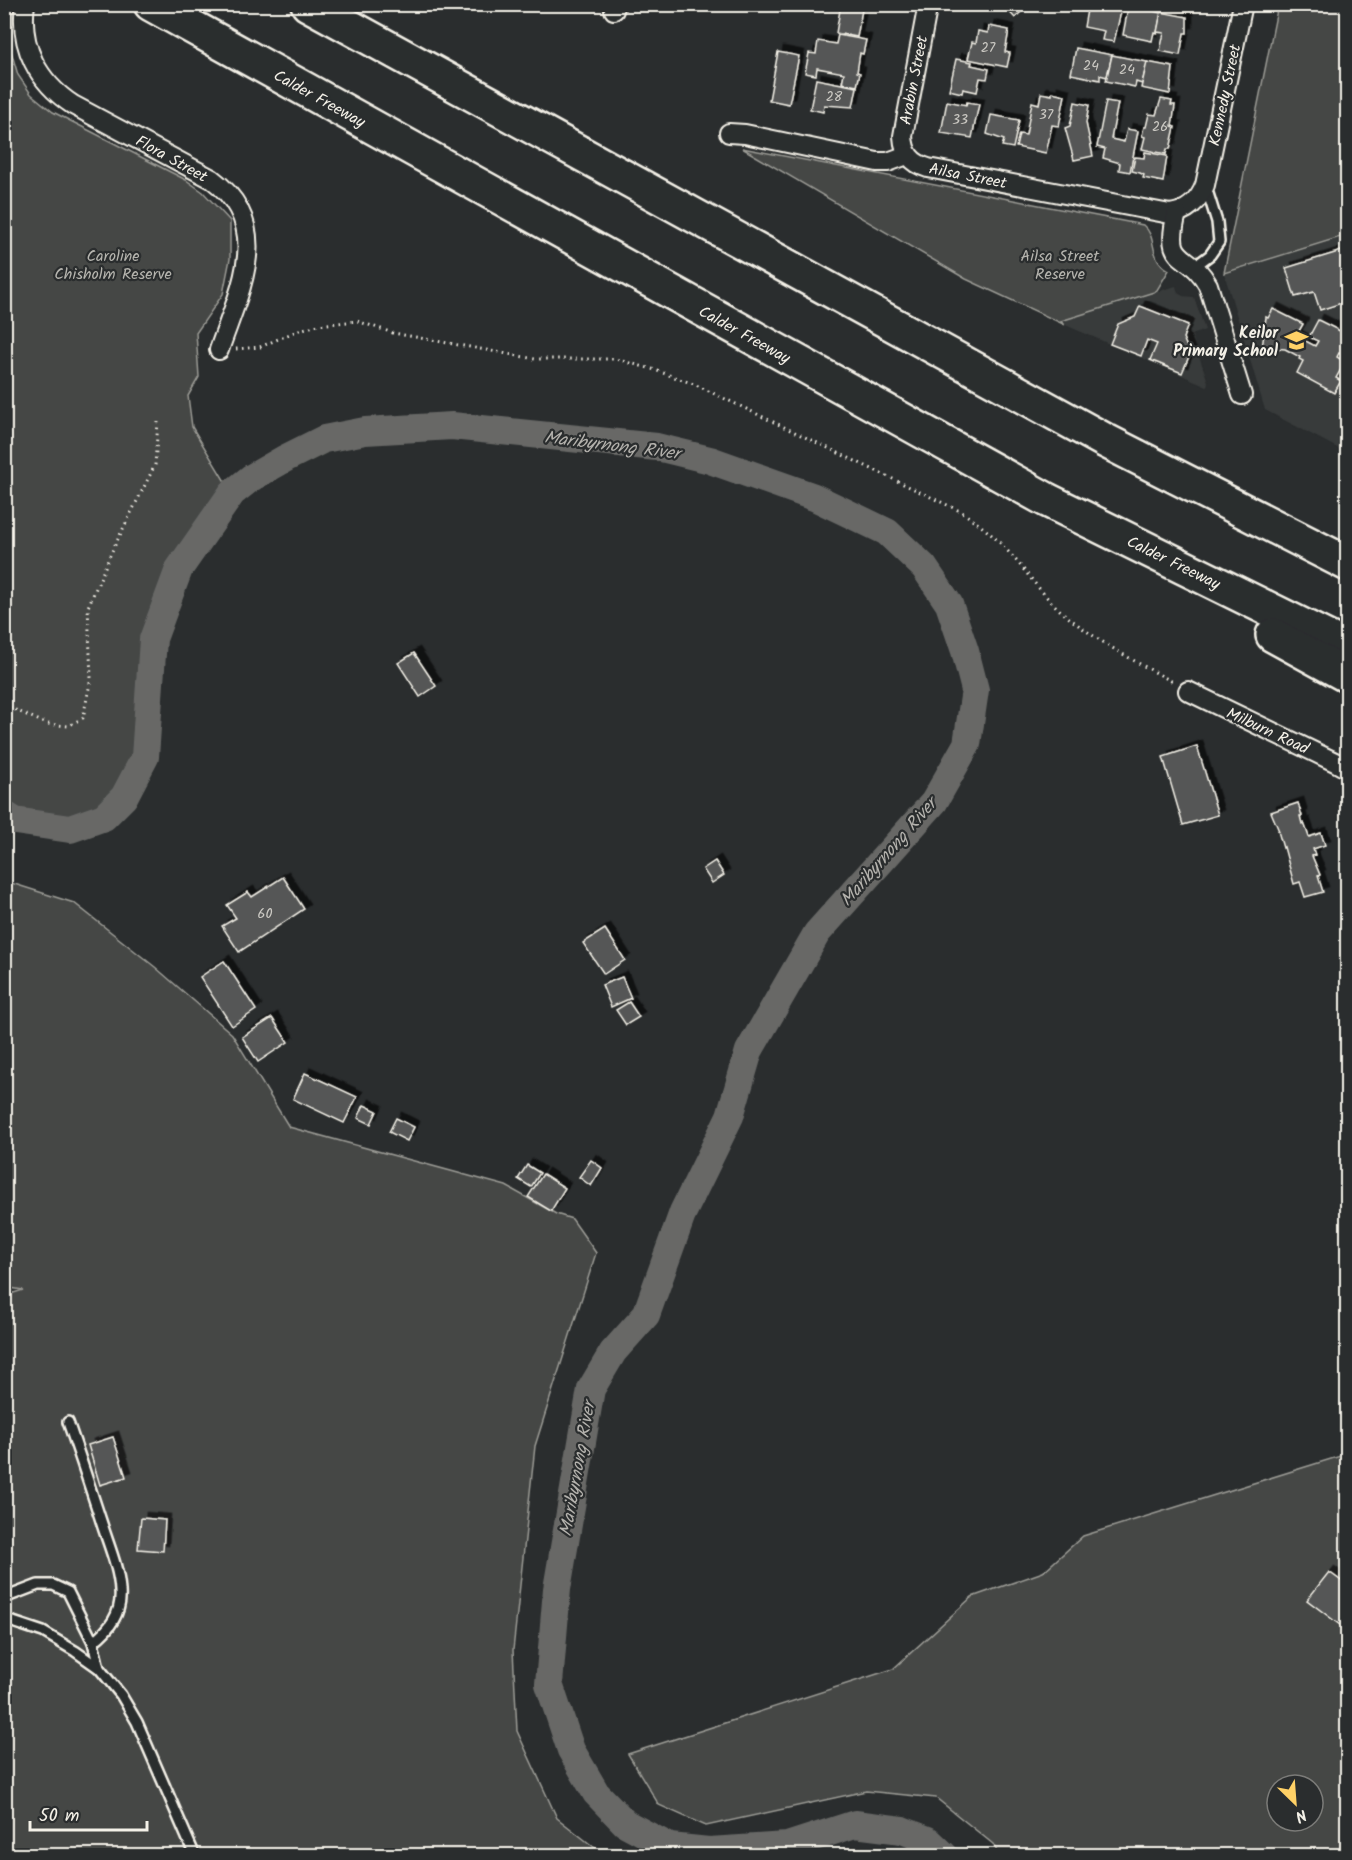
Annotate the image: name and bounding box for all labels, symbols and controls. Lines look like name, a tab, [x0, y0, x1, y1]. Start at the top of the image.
street label: Arabin Street	[894, 33, 936, 127]
house number: 27	[981, 37, 996, 59]
street label: Kennedy Street	[1202, 41, 1249, 148]
house number: 24	[1083, 55, 1099, 77]
house number: 24	[1119, 59, 1135, 81]
street label: Calder Freeway	[269, 64, 370, 135]
house number: 28	[826, 86, 843, 108]
house number: 37	[1039, 104, 1054, 126]
house number: 33	[952, 109, 968, 131]
house number: 26	[1152, 116, 1168, 138]
street label: Flora Street	[131, 129, 213, 190]
street label: Ailsa Street	[927, 157, 1010, 196]
park label: Caroline Chisholm Reserve	[54, 244, 172, 287]
park label: Ailsa Street Reserve	[1021, 244, 1100, 287]
street label: Calder Freeway	[694, 300, 795, 371]
place label: Keilor Primary School	[1173, 321, 1279, 364]
school or university icon: Keilor Primary School	[1283, 328, 1309, 354]
water label: Maribyrnong River	[542, 424, 685, 470]
street label: Calder Freeway	[1122, 530, 1225, 597]
street label: Milburn Road	[1222, 701, 1314, 762]
water label: Maribyrnong River	[833, 789, 947, 914]
house number: 60	[258, 903, 272, 925]
water label: Maribyrnong River	[552, 1396, 605, 1539]
north arrow	[1265, 1773, 1325, 1833]
scale bar	[30, 1794, 147, 1832]
text: 50 m	[39, 1802, 79, 1831]
text: N	[1291, 1802, 1311, 1829]

